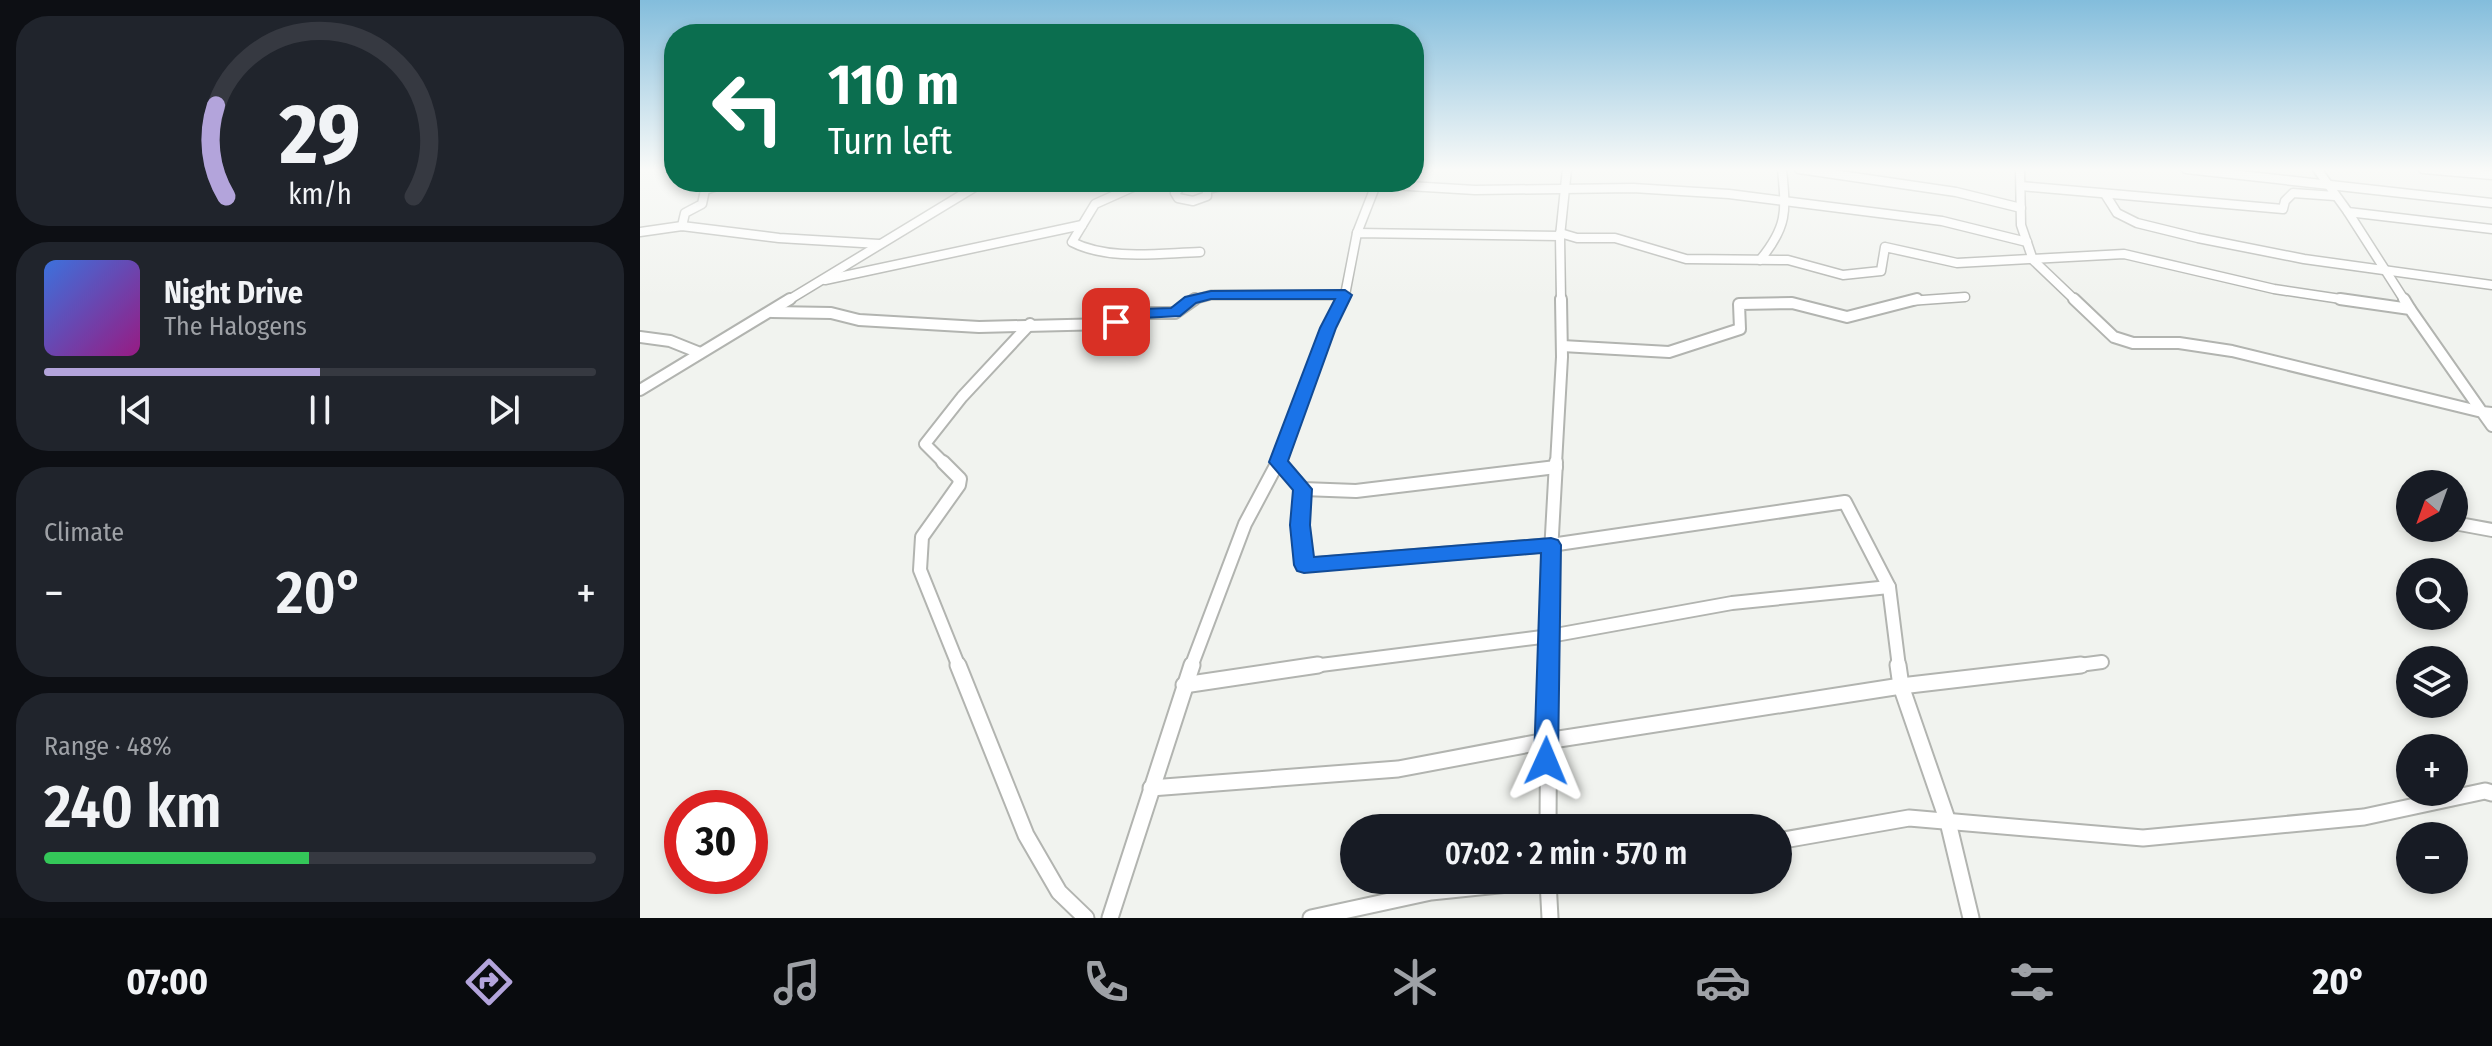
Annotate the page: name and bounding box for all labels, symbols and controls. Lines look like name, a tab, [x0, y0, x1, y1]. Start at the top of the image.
text: 110 m	[828, 52, 959, 119]
icon: left	[696, 56, 800, 160]
text: 29	[278, 84, 361, 184]
text: Turn left	[828, 120, 952, 164]
text: km/h	[288, 177, 352, 212]
text: Night Drive	[164, 275, 303, 311]
pin	[1082, 288, 1150, 356]
icon: arrive	[1094, 300, 1138, 344]
text: The Halogens	[164, 311, 307, 342]
icon: previous	[114, 388, 158, 432]
icon: pause	[298, 388, 342, 432]
icon: next	[482, 388, 526, 432]
north arrow	[2396, 470, 2468, 542]
map controls	[2396, 470, 2468, 894]
text: Climate	[44, 517, 124, 548]
text: 20°	[276, 557, 364, 629]
button: search	[2396, 558, 2468, 630]
text: −	[44, 567, 64, 620]
text: +	[576, 567, 596, 620]
button: layers	[2396, 646, 2468, 718]
position arrow	[1504, 719, 1588, 803]
text: Range · 48%	[44, 731, 172, 762]
button: +	[2396, 734, 2468, 806]
text: 240 km	[44, 771, 222, 843]
speed limit sign: 30	[664, 790, 768, 894]
button: −	[2396, 822, 2468, 894]
text: 07:02 · 2 min · 570 m	[1445, 836, 1687, 872]
icon: directions	[461, 954, 517, 1010]
icon: music	[769, 954, 825, 1010]
icon: phone	[1078, 954, 1134, 1010]
icon: climate	[1387, 954, 1443, 1010]
icon: car	[1695, 954, 1751, 1010]
icon: filters	[2004, 954, 2060, 1010]
text: 07:00	[126, 960, 208, 1004]
text: 20°	[2312, 960, 2366, 1004]

